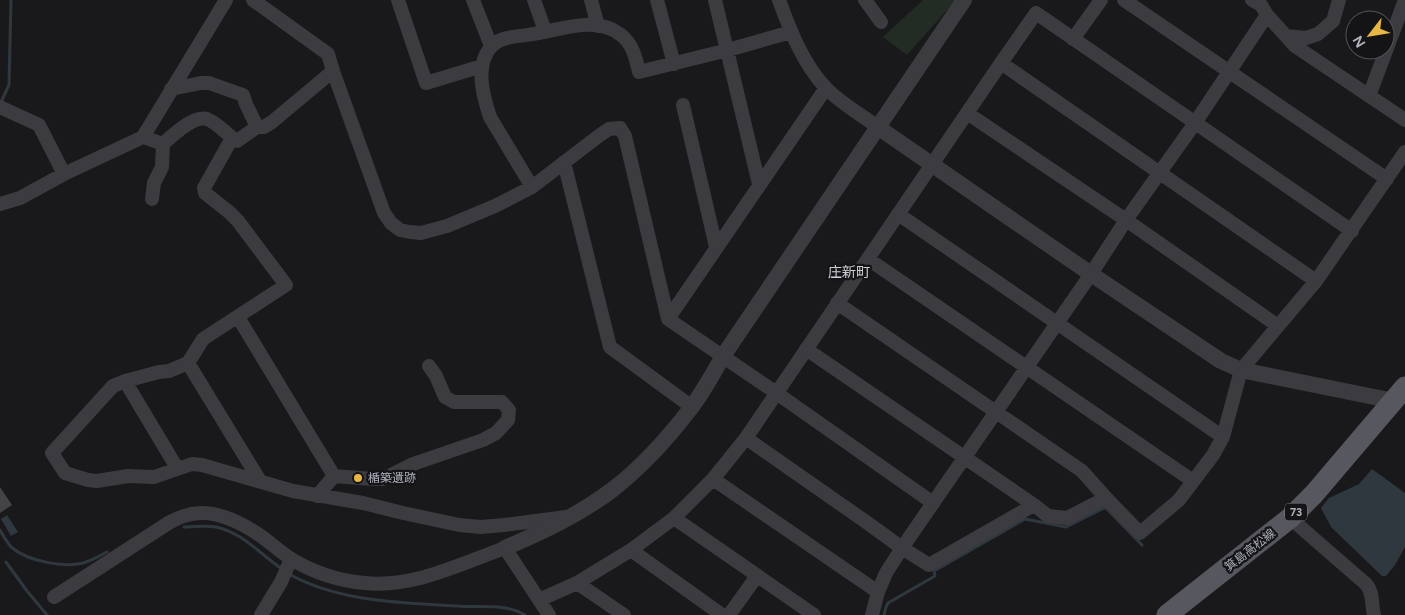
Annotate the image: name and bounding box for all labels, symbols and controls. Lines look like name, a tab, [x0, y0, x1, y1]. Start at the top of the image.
north arrow	[1345, 10, 1395, 60]
text: N	[1349, 32, 1369, 50]
district label: 庄新町	[828, 264, 870, 281]
place label: 楯築遺跡	[368, 471, 416, 485]
marker: 楯築遺跡	[352, 472, 364, 484]
road number: 73	[1285, 504, 1307, 520]
street label: 箕島高松線	[1222, 526, 1278, 574]

